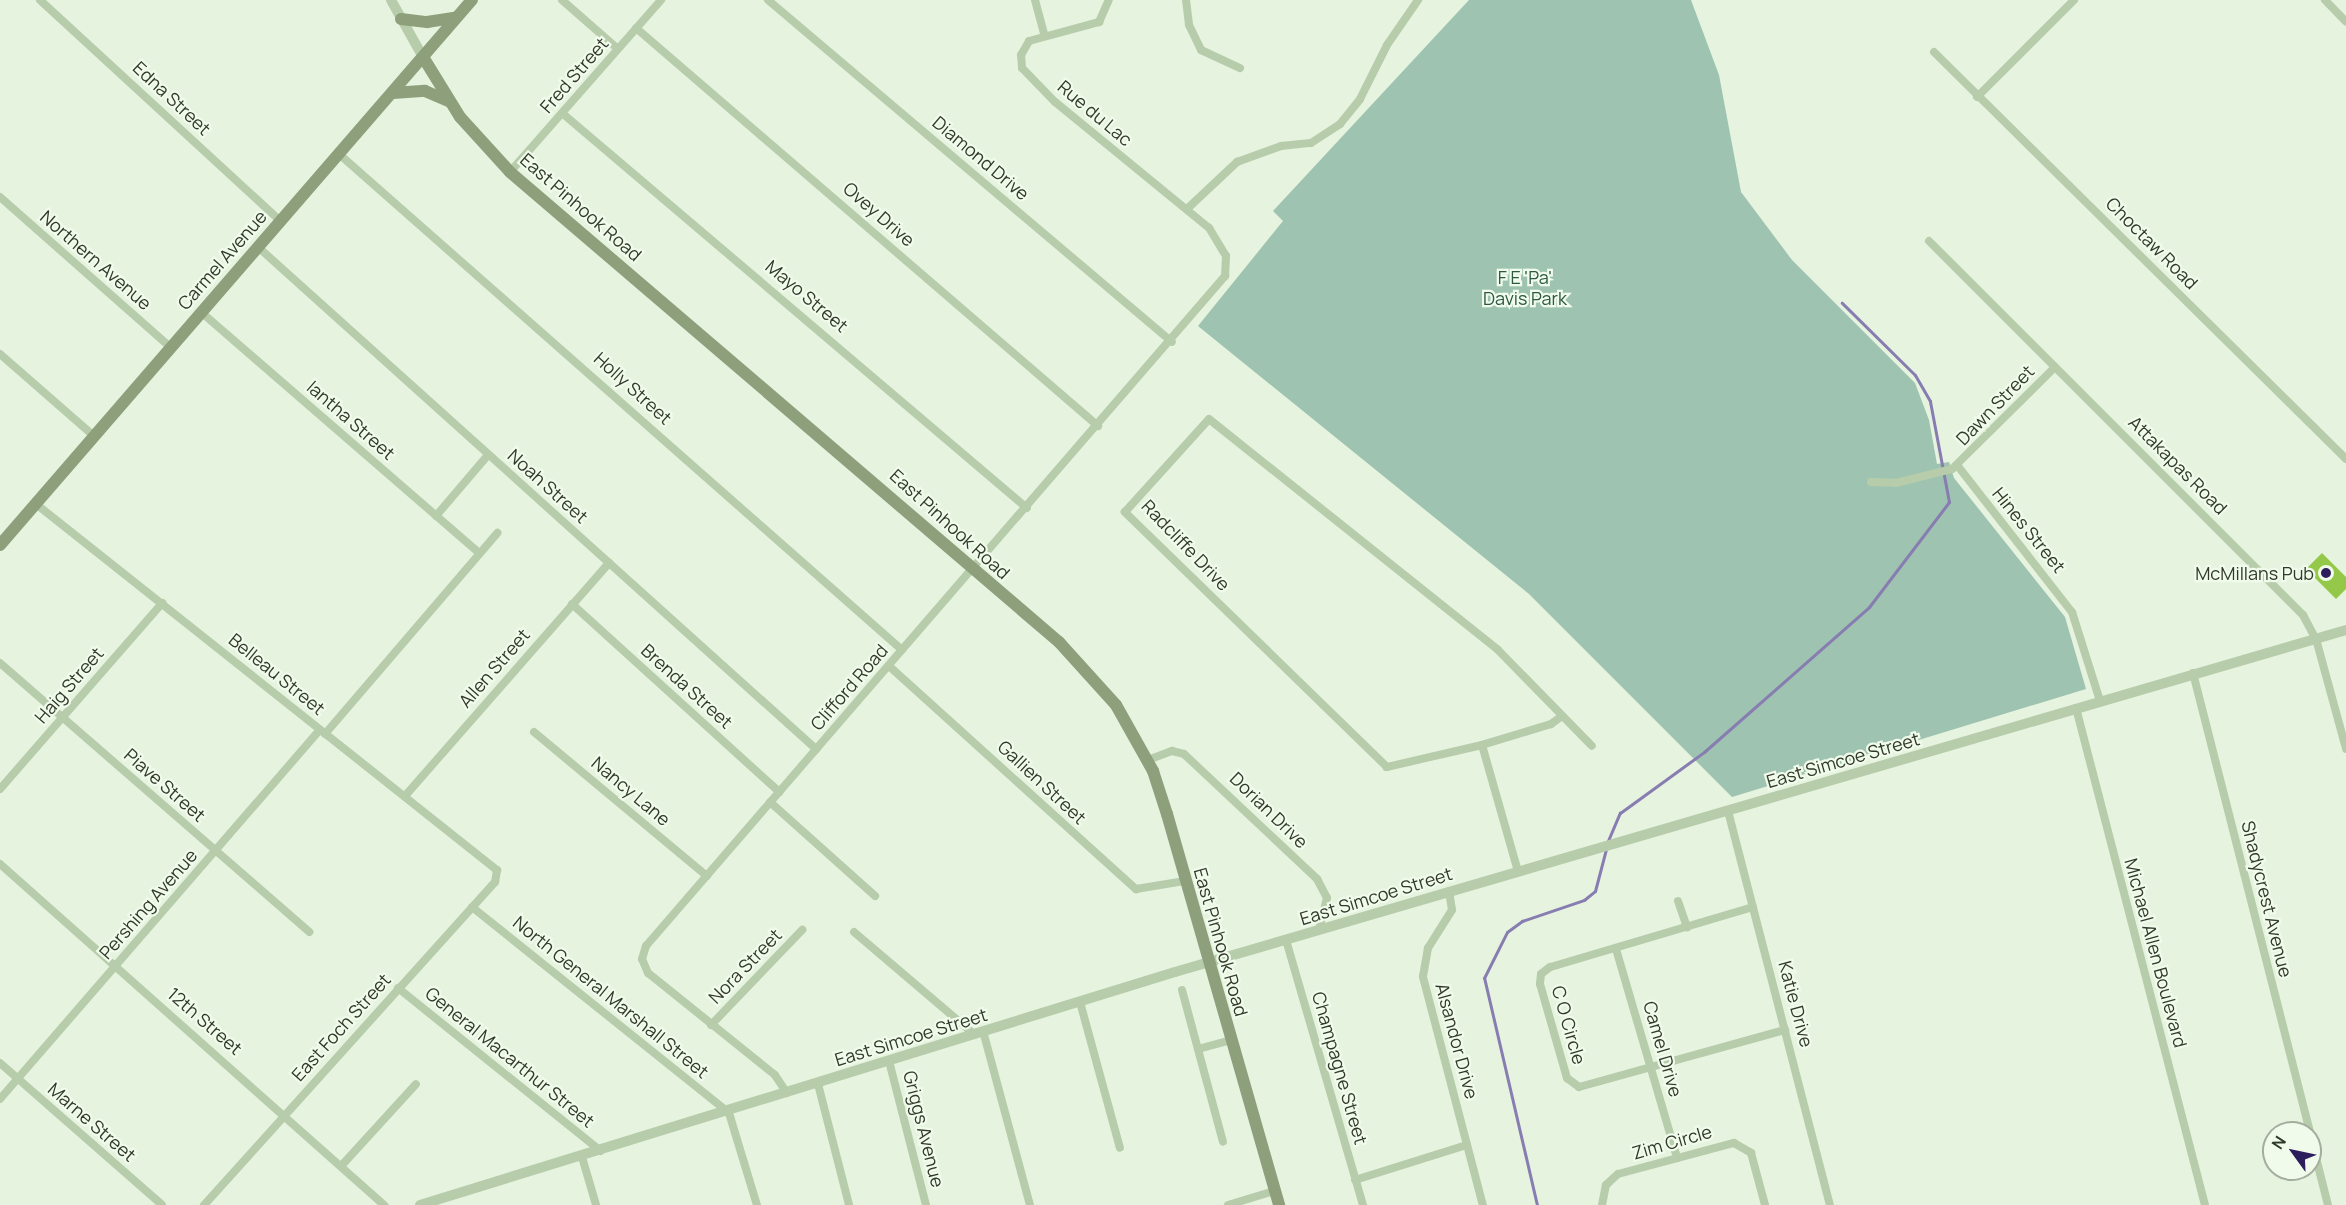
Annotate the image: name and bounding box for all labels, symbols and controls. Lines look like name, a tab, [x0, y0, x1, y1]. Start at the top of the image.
street label: Fred Street	[535, 33, 613, 117]
street label: Edna Street	[129, 57, 215, 139]
street label: Rue du Lac	[1053, 76, 1137, 150]
street label: Diamond Drive	[928, 111, 1034, 205]
street label: East Pinhook Road	[516, 149, 646, 265]
street label: Ovey Drive	[839, 177, 919, 251]
street label: Choctaw Road	[2102, 193, 2202, 293]
street label: Northern Avenue	[36, 206, 156, 314]
street label: Carmel Avenue	[173, 206, 271, 314]
street label: Mayo Street	[761, 255, 853, 337]
park label: F E 'Pa' Davis Park	[1483, 267, 1567, 310]
street label: Holly Street	[590, 347, 676, 429]
street label: Dawn Street	[1952, 361, 2038, 449]
street label: Iantha Street	[303, 376, 399, 464]
street label: Attakapas Road	[2124, 411, 2232, 519]
street label: Noah Street	[504, 444, 592, 528]
street label: East Pinhook Road	[886, 465, 1014, 583]
street label: Hines Street	[1988, 483, 2070, 577]
street label: Radcliffe Drive	[1137, 495, 1235, 595]
place label: McMillans Pub	[2195, 562, 2314, 584]
marker: McMillans Pub	[2319, 566, 2333, 580]
street label: Allen Street	[454, 624, 534, 712]
street label: Belleau Street	[225, 629, 329, 719]
street label: Brenda Street	[637, 639, 737, 733]
street label: Clifford Road	[806, 640, 892, 734]
street label: Haig Street	[30, 643, 108, 727]
street label: East Simcoe Street	[1764, 728, 1922, 792]
street label: Gallien Street	[993, 736, 1091, 828]
street label: Piave Street	[120, 744, 210, 826]
street label: Nancy Lane	[587, 752, 675, 830]
street label: Dorian Drive	[1226, 768, 1312, 852]
street label: Shadycrest Avenue	[2237, 819, 2297, 979]
street label: Pershing Avenue	[94, 845, 202, 963]
street label: Michael Allen Boulevard	[2120, 856, 2192, 1050]
street label: East Simcoe Street	[1297, 863, 1455, 929]
street label: East Pinhook Road	[1189, 865, 1253, 1019]
street label: North General Marshall Street	[509, 911, 713, 1083]
street label: Nora Street	[704, 924, 786, 1008]
street label: Katie Drive	[1774, 959, 1818, 1049]
street label: East Foch Street	[287, 969, 395, 1085]
street label: Alsandor Drive	[1431, 981, 1483, 1101]
street label: General Macarthur Street	[421, 982, 599, 1132]
street label: 12th Street	[163, 983, 247, 1059]
street label: C O Circle	[1547, 983, 1591, 1067]
street label: Champagne Street	[1308, 989, 1372, 1147]
street label: Camel Drive	[1639, 999, 1687, 1099]
street label: East Simcoe Street	[832, 1004, 990, 1070]
street label: Griggs Avenue	[899, 1068, 949, 1190]
street label: Marne Street	[44, 1078, 140, 1166]
street label: Zim Circle	[1630, 1120, 1714, 1164]
north arrow	[2262, 1121, 2322, 1181]
text: N	[2266, 1131, 2291, 1153]

